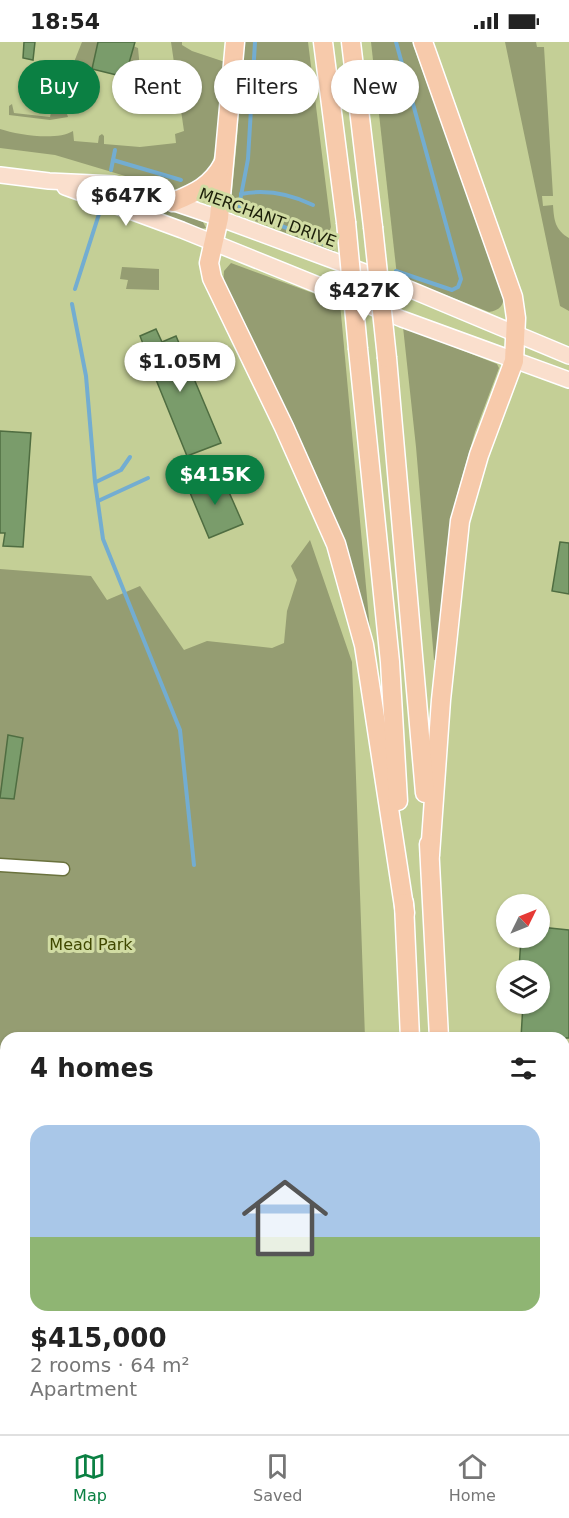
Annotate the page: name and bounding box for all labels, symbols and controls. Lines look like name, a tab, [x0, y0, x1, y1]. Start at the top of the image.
text: 18:54	[30, 9, 100, 34]
chip: Buy	[18, 60, 100, 114]
chip: Rent	[112, 60, 202, 114]
chip: Filters	[214, 60, 319, 114]
chip: New	[331, 60, 419, 114]
pin: $647K	[84, 176, 168, 227]
text: $647K	[90, 183, 162, 207]
street label: MERCHANT DRIVE	[197, 184, 339, 251]
pin: $427K	[322, 271, 406, 322]
text: $427K	[328, 278, 400, 302]
pin: $1.05M	[131, 342, 229, 393]
text: $1.05M	[138, 349, 222, 373]
pin: $415K	[173, 455, 257, 506]
text: $415K	[179, 462, 251, 486]
north arrow	[496, 894, 550, 948]
map controls	[496, 894, 550, 1014]
park label: Mead Park	[49, 935, 133, 954]
button: layers	[496, 960, 550, 1014]
icon: filters	[507, 1052, 540, 1085]
text: 4 homes	[30, 1053, 154, 1083]
icon: home	[231, 1164, 339, 1272]
text: $415,000	[30, 1323, 167, 1353]
text: 2 rooms · 64 m²	[30, 1353, 190, 1377]
text: Apartment	[30, 1377, 137, 1401]
tab: Map	[73, 1450, 107, 1505]
tab: Saved	[253, 1450, 302, 1505]
tab: Home	[449, 1450, 496, 1505]

